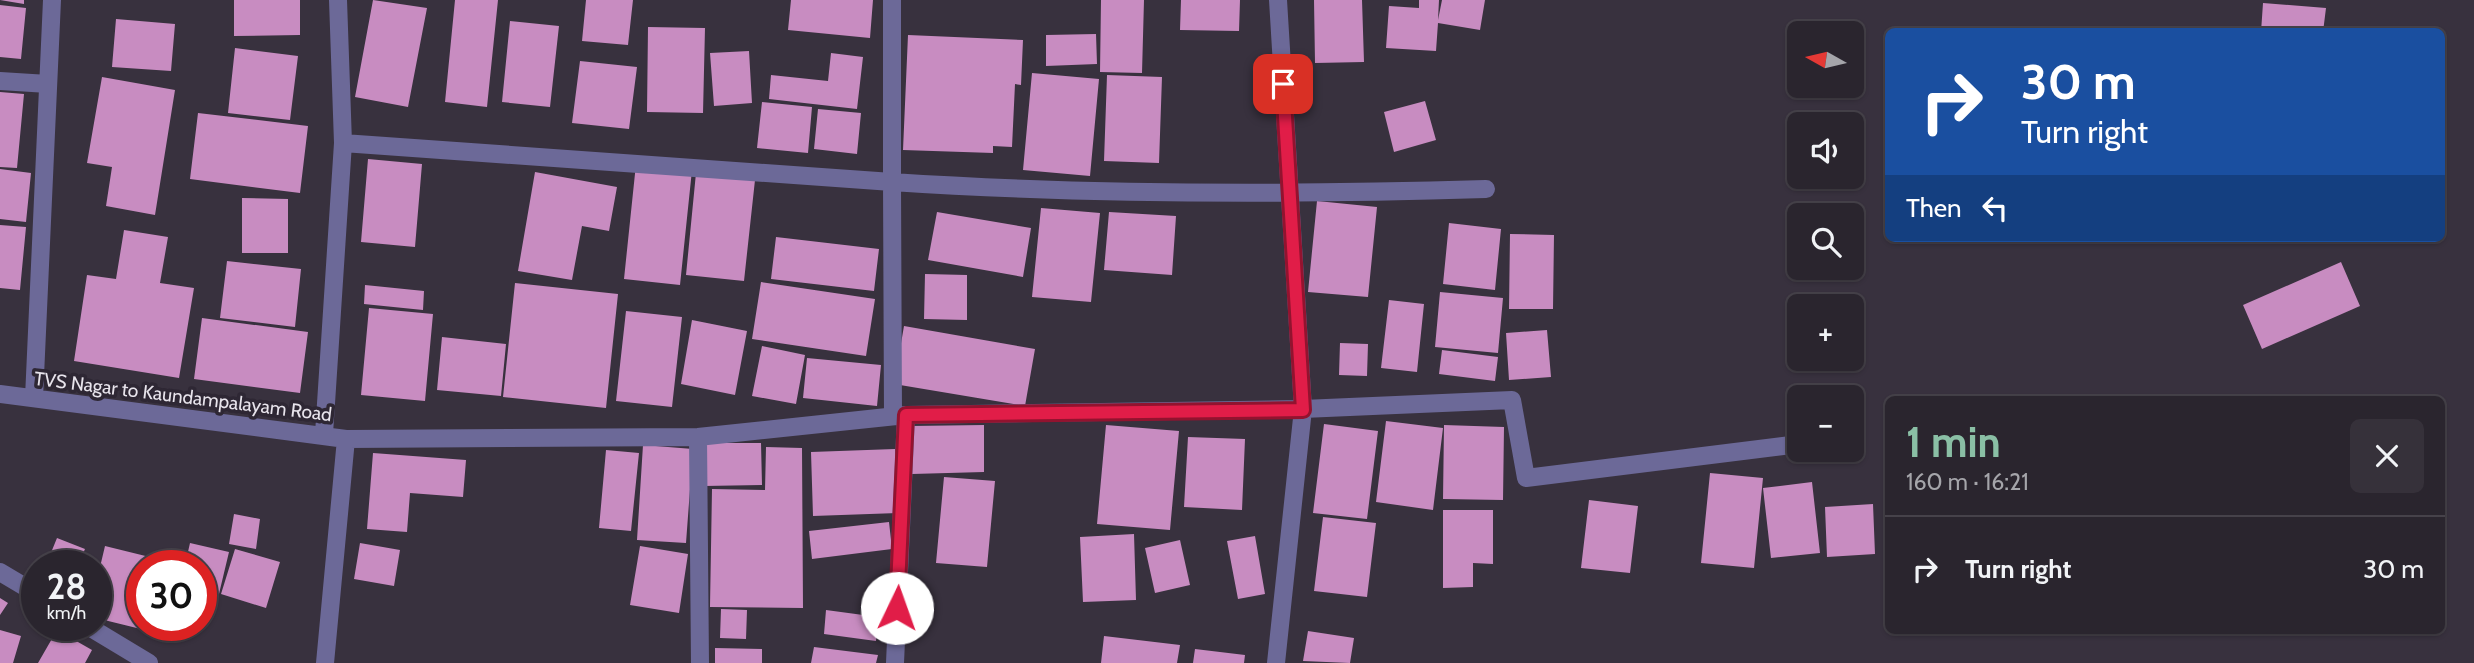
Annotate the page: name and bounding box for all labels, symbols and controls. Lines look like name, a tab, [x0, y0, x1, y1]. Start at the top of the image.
north arrow	[1787, 21, 1864, 98]
map controls	[1787, 21, 1864, 462]
text: 30 m	[2021, 52, 2136, 111]
pin	[1253, 54, 1313, 114]
icon: right	[1906, 56, 1997, 147]
icon: arrive	[1264, 65, 1302, 103]
button: sound	[1787, 112, 1864, 189]
text: Turn right	[2021, 112, 2148, 151]
icon: left	[1976, 189, 2014, 227]
text: Then	[1906, 192, 1962, 224]
button: search	[1787, 203, 1864, 280]
button: +	[1787, 294, 1864, 371]
street label: TVS Nagar to Kaundampalayam Road	[33, 367, 333, 426]
button: −	[1787, 385, 1864, 462]
text: 1 min	[1906, 416, 2001, 468]
button: close	[2350, 419, 2424, 493]
text: 160 m · 16:21	[1906, 468, 2029, 496]
speed limit sign: 30	[126, 550, 217, 641]
icon: right	[1906, 550, 1944, 588]
text: Turn right	[1965, 553, 2071, 585]
text: 30 m	[2363, 553, 2424, 585]
text: 28	[47, 565, 86, 608]
position arrow	[860, 571, 934, 645]
text: km/h	[47, 602, 86, 624]

